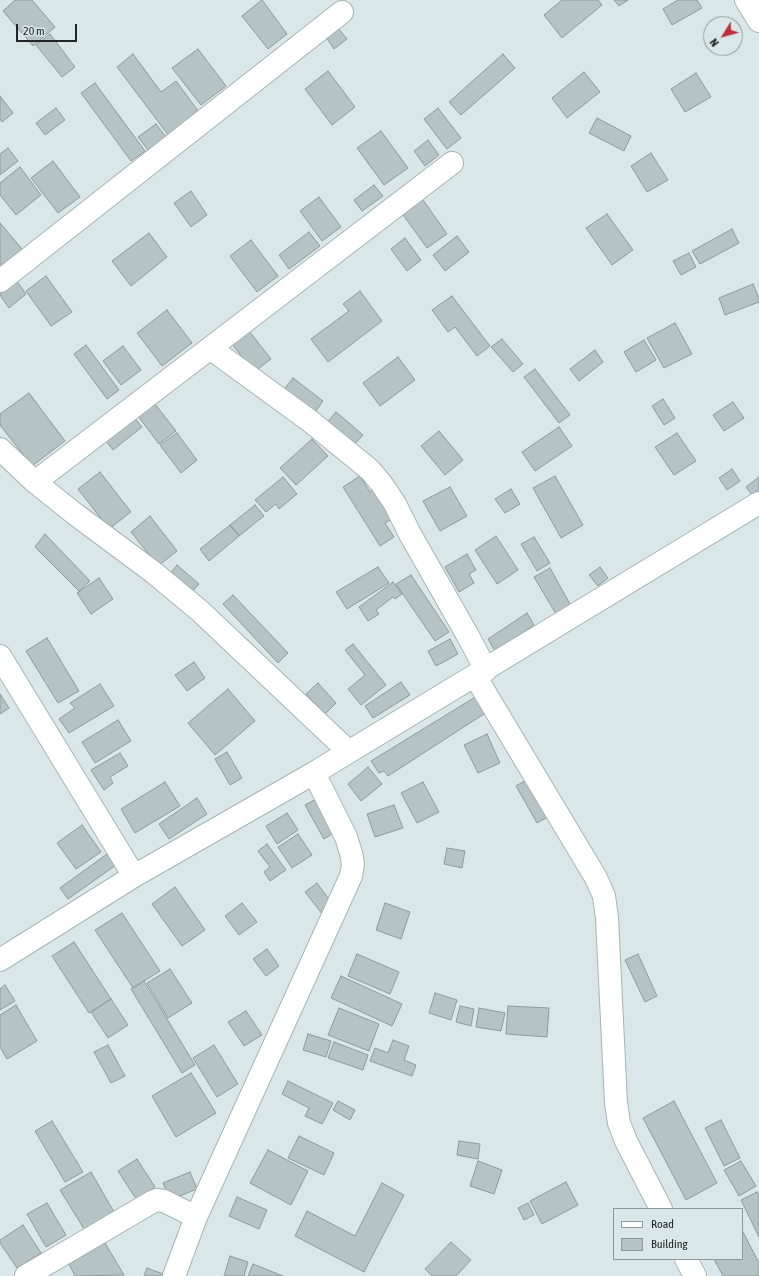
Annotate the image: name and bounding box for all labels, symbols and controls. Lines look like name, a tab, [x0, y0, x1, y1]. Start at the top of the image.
scale bar	[18, 16, 79, 42]
north arrow	[703, 16, 743, 56]
text: 20 m	[23, 24, 45, 38]
text: N	[707, 36, 721, 49]
legend	[613, 1208, 743, 1260]
text: Road	[651, 1217, 674, 1231]
text: Building	[651, 1237, 688, 1251]

